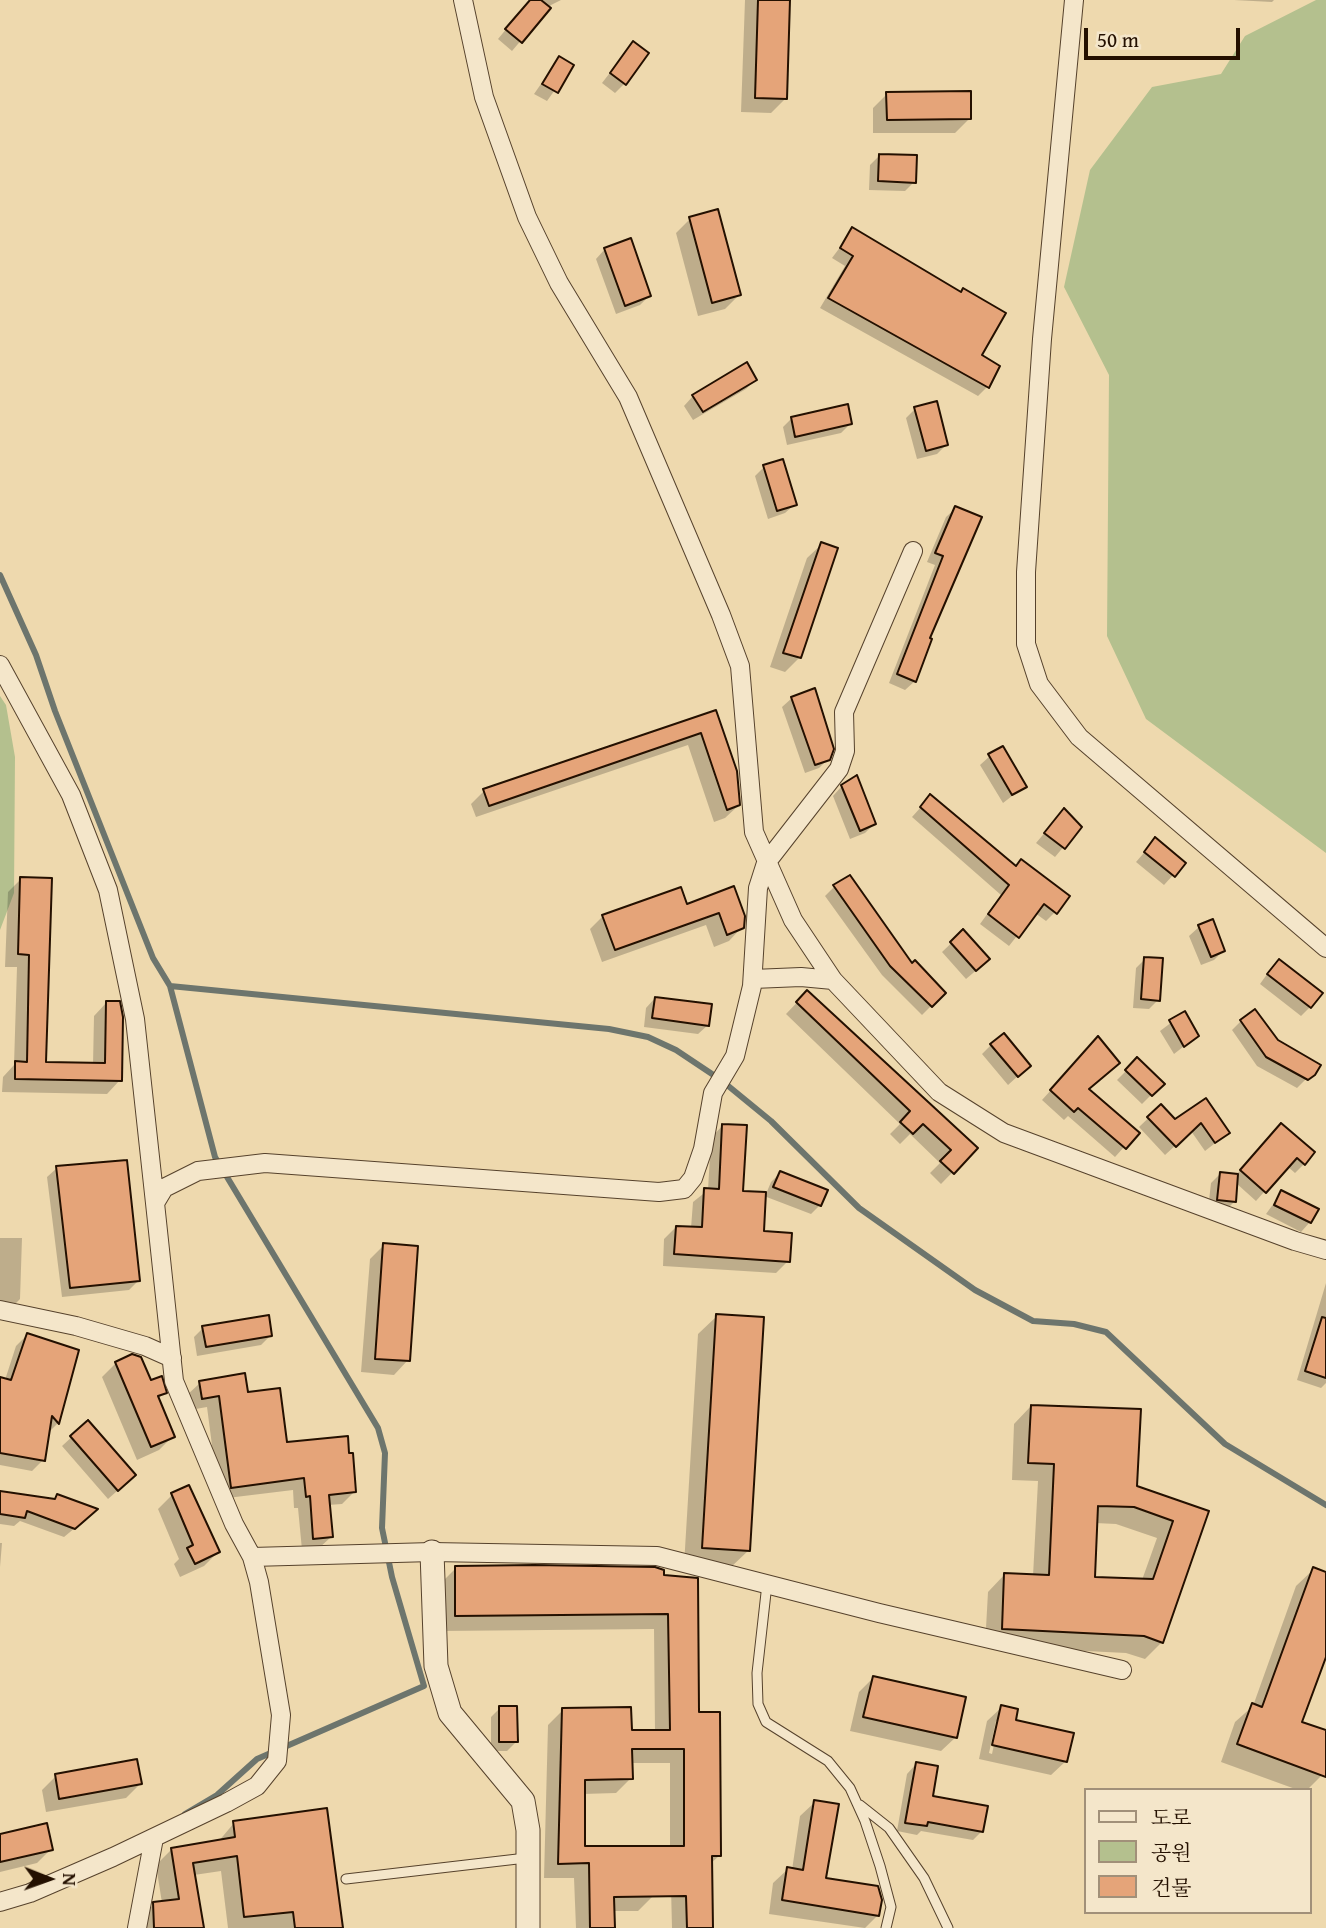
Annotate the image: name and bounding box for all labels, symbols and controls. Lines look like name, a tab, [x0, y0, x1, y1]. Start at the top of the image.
scale bar	[1088, 14, 1244, 58]
text: 50 m	[1097, 24, 1139, 55]
legend	[1084, 1788, 1312, 1914]
text: 도로	[1151, 1802, 1192, 1833]
text: 공원	[1151, 1837, 1192, 1868]
north arrow	[14, 1844, 84, 1914]
text: 건물	[1151, 1872, 1192, 1903]
text: N	[56, 1873, 84, 1886]

